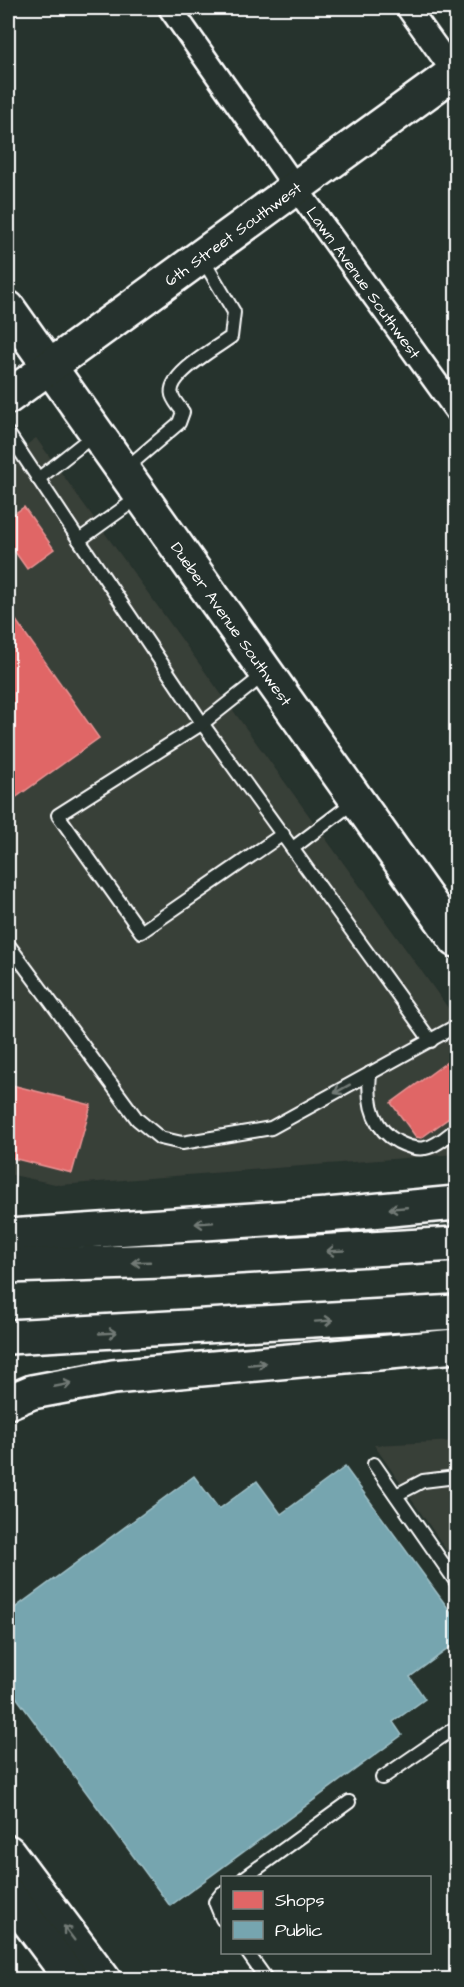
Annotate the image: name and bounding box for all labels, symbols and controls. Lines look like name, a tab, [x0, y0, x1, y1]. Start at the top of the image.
street label: 6th Street Southwest	[160, 177, 307, 292]
street label: Lawn Avenue Southwest	[301, 202, 426, 364]
street label: Dueber Avenue Southwest	[165, 538, 297, 711]
one-way arrow	[334, 1084, 352, 1095]
one-way arrow	[389, 1203, 409, 1214]
one-way arrow	[194, 1218, 214, 1229]
one-way arrow	[326, 1246, 346, 1257]
one-way arrow	[131, 1256, 151, 1268]
one-way arrow	[313, 1315, 333, 1326]
one-way arrow	[97, 1327, 117, 1338]
one-way arrow	[247, 1358, 266, 1369]
one-way arrow	[53, 1379, 73, 1390]
legend	[221, 1876, 431, 1954]
text: Shops	[275, 1888, 325, 1913]
text: Public	[275, 1918, 323, 1943]
one-way arrow	[62, 1926, 75, 1942]

